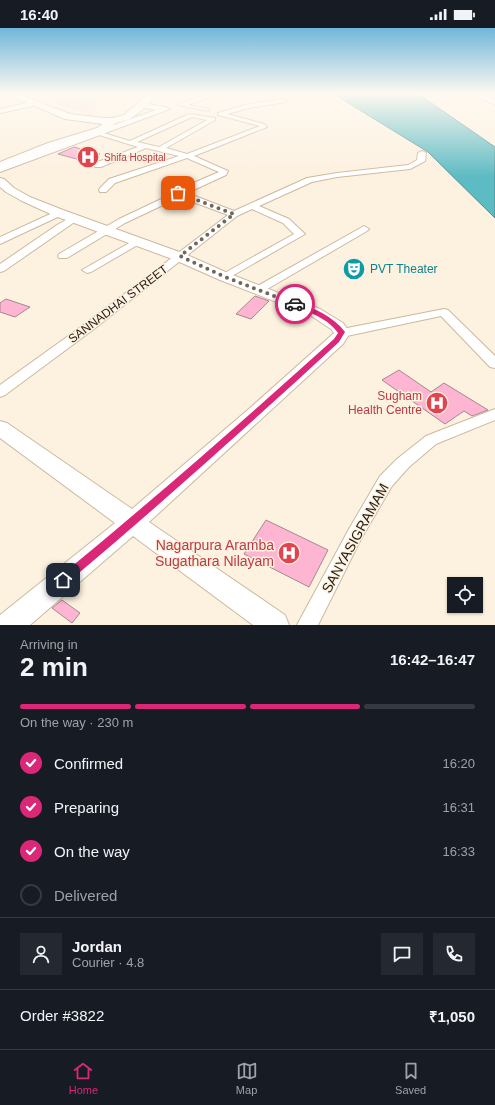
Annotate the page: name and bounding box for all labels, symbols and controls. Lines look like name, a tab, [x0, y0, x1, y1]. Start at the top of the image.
text: 16:40	[20, 6, 58, 23]
hospital icon: Shifa Hospital	[75, 144, 101, 170]
place label: Shifa Hospital	[104, 152, 166, 163]
pin	[161, 176, 195, 210]
icon: bag	[167, 182, 189, 204]
theatre icon: PVT Theater	[341, 256, 367, 282]
street label: SANNADHAI STREET	[66, 262, 171, 346]
place label: PVT Theater	[370, 262, 438, 276]
courier	[275, 284, 315, 324]
icon: car	[284, 293, 306, 315]
place label: Sugham Health Centre	[348, 389, 422, 417]
hospital icon: Sugham Health Centre	[424, 390, 450, 416]
street label: SANYASIGRAMAM	[318, 480, 392, 596]
place label: Nagarpura Aramba Sugathara Nilayam	[155, 537, 274, 569]
hospital icon: Nagarpura Aramba Sugathara Nilayam	[276, 540, 302, 566]
pin	[46, 563, 80, 597]
icon: home	[52, 569, 74, 591]
map controls	[447, 577, 483, 613]
button: locate	[447, 577, 483, 613]
text: Arriving in	[20, 637, 78, 652]
text: 16:42–16:47	[390, 651, 475, 668]
text: 2 min	[20, 652, 88, 682]
text: On the way · 230 m	[20, 715, 133, 730]
icon: check	[20, 752, 42, 774]
text: Confirmed	[54, 755, 123, 772]
text: 16:20	[442, 756, 475, 771]
icon: check	[20, 796, 42, 818]
text: Preparing	[54, 799, 119, 816]
text: 16:31	[442, 800, 475, 815]
icon: check	[20, 840, 42, 862]
text: On the way	[54, 843, 130, 860]
text: 16:33	[442, 844, 475, 859]
text: Delivered	[54, 887, 117, 904]
button: person	[20, 933, 62, 975]
button: chat	[381, 933, 423, 975]
button: phone	[433, 933, 475, 975]
text: Jordan	[72, 938, 122, 955]
text: Courier · 4.8	[72, 955, 144, 970]
text: Order #3822	[20, 1007, 104, 1024]
text: ₹1,050	[429, 1008, 475, 1025]
tab: Home	[69, 1060, 98, 1096]
tab: Map	[236, 1060, 258, 1096]
tab: Saved	[395, 1060, 426, 1096]

